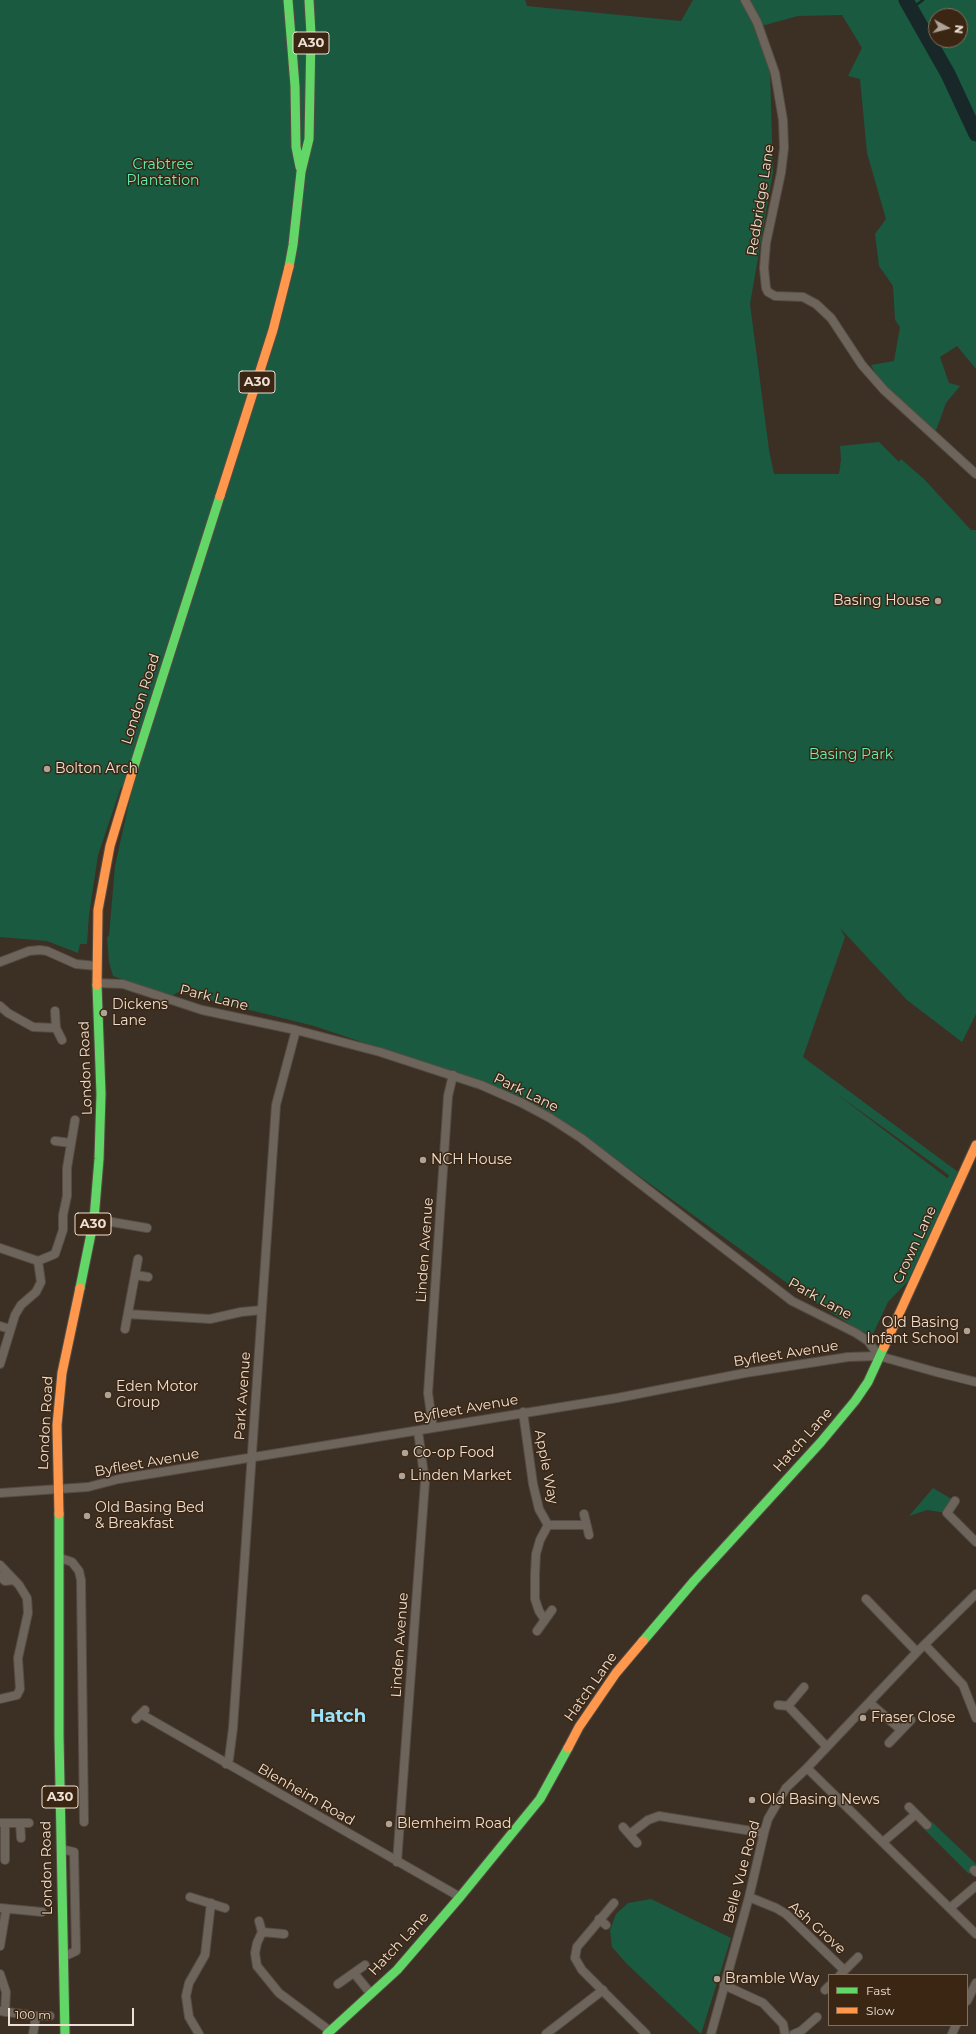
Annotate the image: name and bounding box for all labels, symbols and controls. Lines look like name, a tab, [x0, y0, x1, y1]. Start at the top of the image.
north arrow	[928, 8, 968, 48]
text: N	[951, 24, 966, 35]
road number: A30	[293, 32, 329, 54]
street label: Redbridge Lane	[744, 143, 778, 257]
park label: Crabtree Plantation	[127, 157, 199, 190]
road number: A30	[239, 371, 275, 393]
place label: Basing House	[833, 593, 930, 609]
marker: Basing House	[933, 596, 943, 606]
street label: London Road	[118, 652, 164, 746]
park label: Basing Park	[809, 747, 893, 763]
place label: Bolton Arch	[55, 761, 138, 777]
marker: Bolton Arch	[42, 764, 52, 774]
street label: Park Lane	[178, 981, 250, 1015]
place label: Dickens Lane	[112, 997, 168, 1030]
marker: Dickens Lane	[99, 1008, 109, 1018]
street label: London Road	[76, 1021, 96, 1115]
street label: Park Lane	[491, 1070, 561, 1116]
place label: NCH House	[431, 1152, 512, 1168]
marker: NCH House	[418, 1155, 428, 1165]
street label: Linden Avenue	[413, 1197, 437, 1303]
street label: Crown Lane	[890, 1203, 940, 1287]
road number: A30	[75, 1213, 111, 1235]
street label: Park Lane	[785, 1275, 855, 1323]
place label: Old Basing Infant School	[866, 1315, 959, 1348]
marker: Old Basing Infant School	[962, 1326, 972, 1336]
street label: Byfleet Avenue	[732, 1337, 840, 1371]
street label: Park Avenue	[232, 1351, 254, 1441]
street label: London Road	[35, 1375, 57, 1471]
place label: Eden Motor Group	[116, 1379, 198, 1412]
marker: Eden Motor Group	[103, 1390, 113, 1400]
street label: Byfleet Avenue	[412, 1392, 520, 1426]
street label: Hatch Lane	[770, 1405, 836, 1475]
street label: Apple Way	[531, 1428, 561, 1506]
place label: Co-op Food	[413, 1445, 495, 1461]
street label: Byfleet Avenue	[93, 1446, 201, 1480]
marker: Co-op Food	[400, 1448, 410, 1458]
place label: Linden Market	[410, 1468, 512, 1484]
marker: Linden Market	[397, 1471, 407, 1481]
place label: Old Basing Bed & Breakfast	[95, 1500, 204, 1532]
marker: Old Basing Bed & Breakfast	[82, 1511, 92, 1521]
street label: Linden Avenue	[388, 1592, 412, 1698]
street label: Hatch Lane	[561, 1649, 621, 1725]
district label: Hatch	[310, 1706, 366, 1728]
place label: Fraser Close	[871, 1710, 955, 1726]
marker: Fraser Close	[858, 1713, 868, 1723]
street label: Blenheim Road	[255, 1760, 357, 1830]
road number: A30	[42, 1786, 78, 1808]
place label: Old Basing News	[760, 1792, 880, 1808]
marker: Old Basing News	[747, 1795, 757, 1805]
place label: Blemheim Road	[397, 1816, 511, 1832]
marker: Blemheim Road	[384, 1819, 394, 1829]
street label: Belle Vue Road	[720, 1819, 764, 1925]
street label: London Road	[38, 1821, 56, 1915]
street label: Ash Grove	[785, 1898, 849, 1958]
street label: Hatch Lane	[365, 1909, 433, 1979]
place label: Bramble Way	[725, 1971, 819, 1987]
marker: Bramble Way	[712, 1974, 722, 1984]
legend	[828, 1974, 968, 2026]
text: Fast	[866, 1983, 891, 1998]
scale bar	[10, 2000, 136, 2026]
text: Slow	[866, 2003, 895, 2018]
text: 100 m	[15, 2007, 51, 2022]

